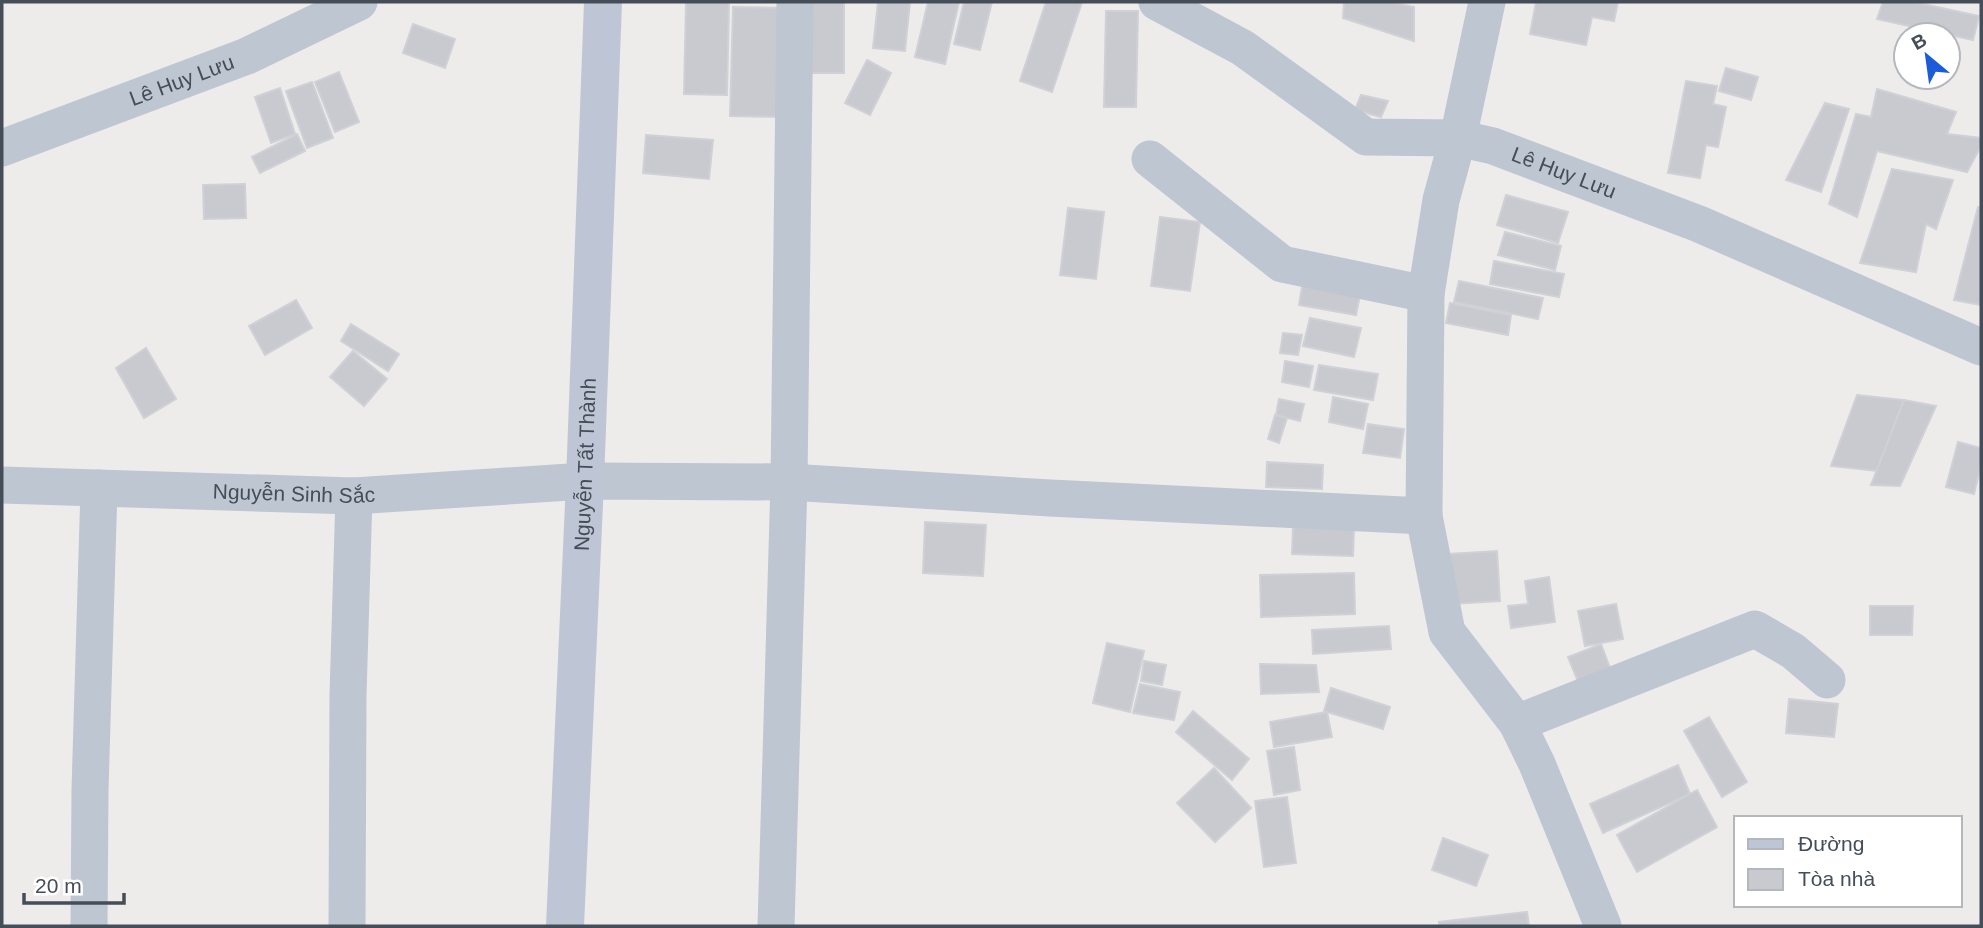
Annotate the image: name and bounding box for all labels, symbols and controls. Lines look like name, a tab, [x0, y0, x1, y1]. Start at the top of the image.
north arrow	[1892, 21, 1962, 91]
text: B	[1908, 29, 1930, 54]
street label: Lê Huy Lưu	[126, 50, 237, 110]
street label: Lê Huy Lưu	[1509, 142, 1619, 203]
street label: Nguyễn Tất Thành	[570, 377, 600, 552]
street label: Nguyễn Sinh Sắc	[212, 480, 376, 507]
legend	[1734, 816, 1962, 907]
text: Đường	[1798, 832, 1864, 855]
scale bar	[24, 862, 124, 906]
text: Tòa nhà	[1798, 867, 1875, 890]
text: 20 m	[35, 874, 82, 897]

